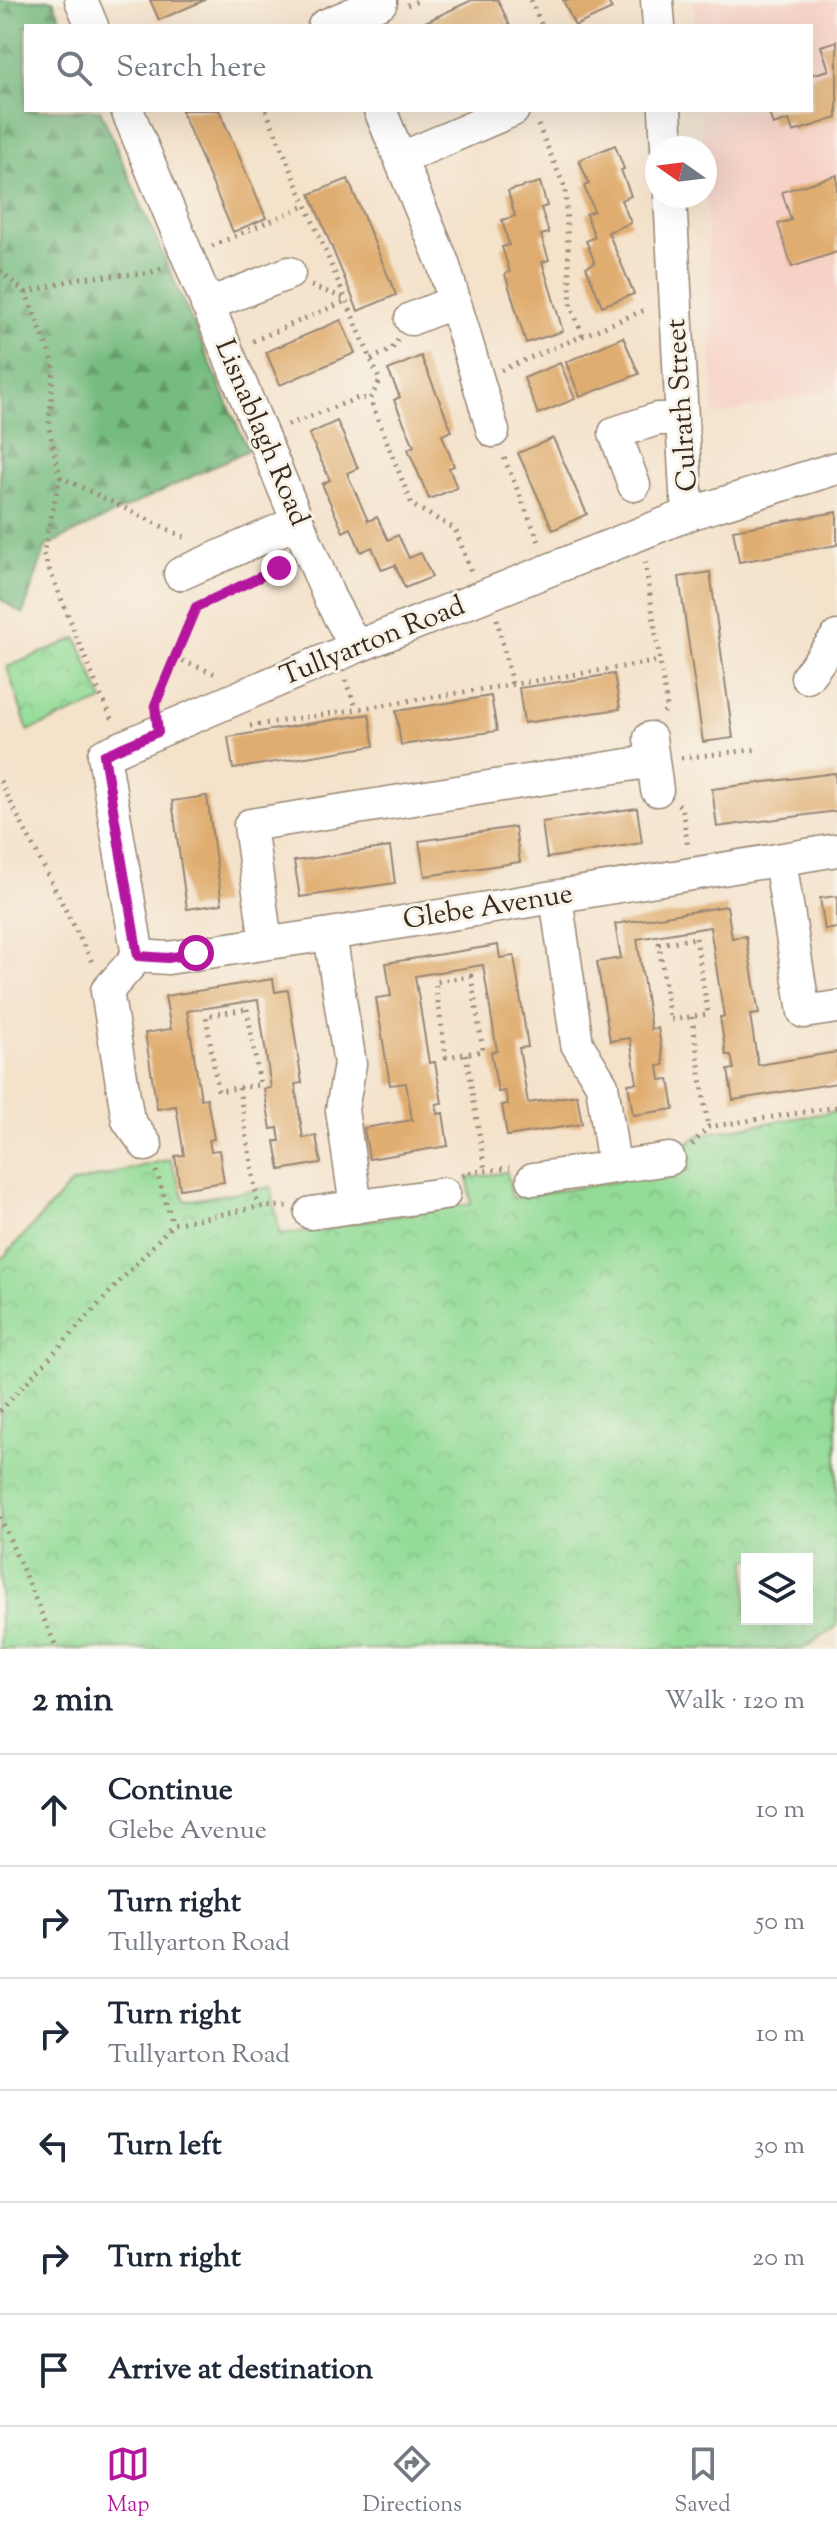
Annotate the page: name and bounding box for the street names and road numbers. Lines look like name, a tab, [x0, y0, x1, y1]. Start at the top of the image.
street label: Culrath Street	[657, 317, 709, 493]
street label: Lisnablagh Road	[204, 333, 318, 533]
street label: Tullyarton Road	[275, 587, 472, 697]
street label: Glebe Avenue	[400, 875, 576, 941]

